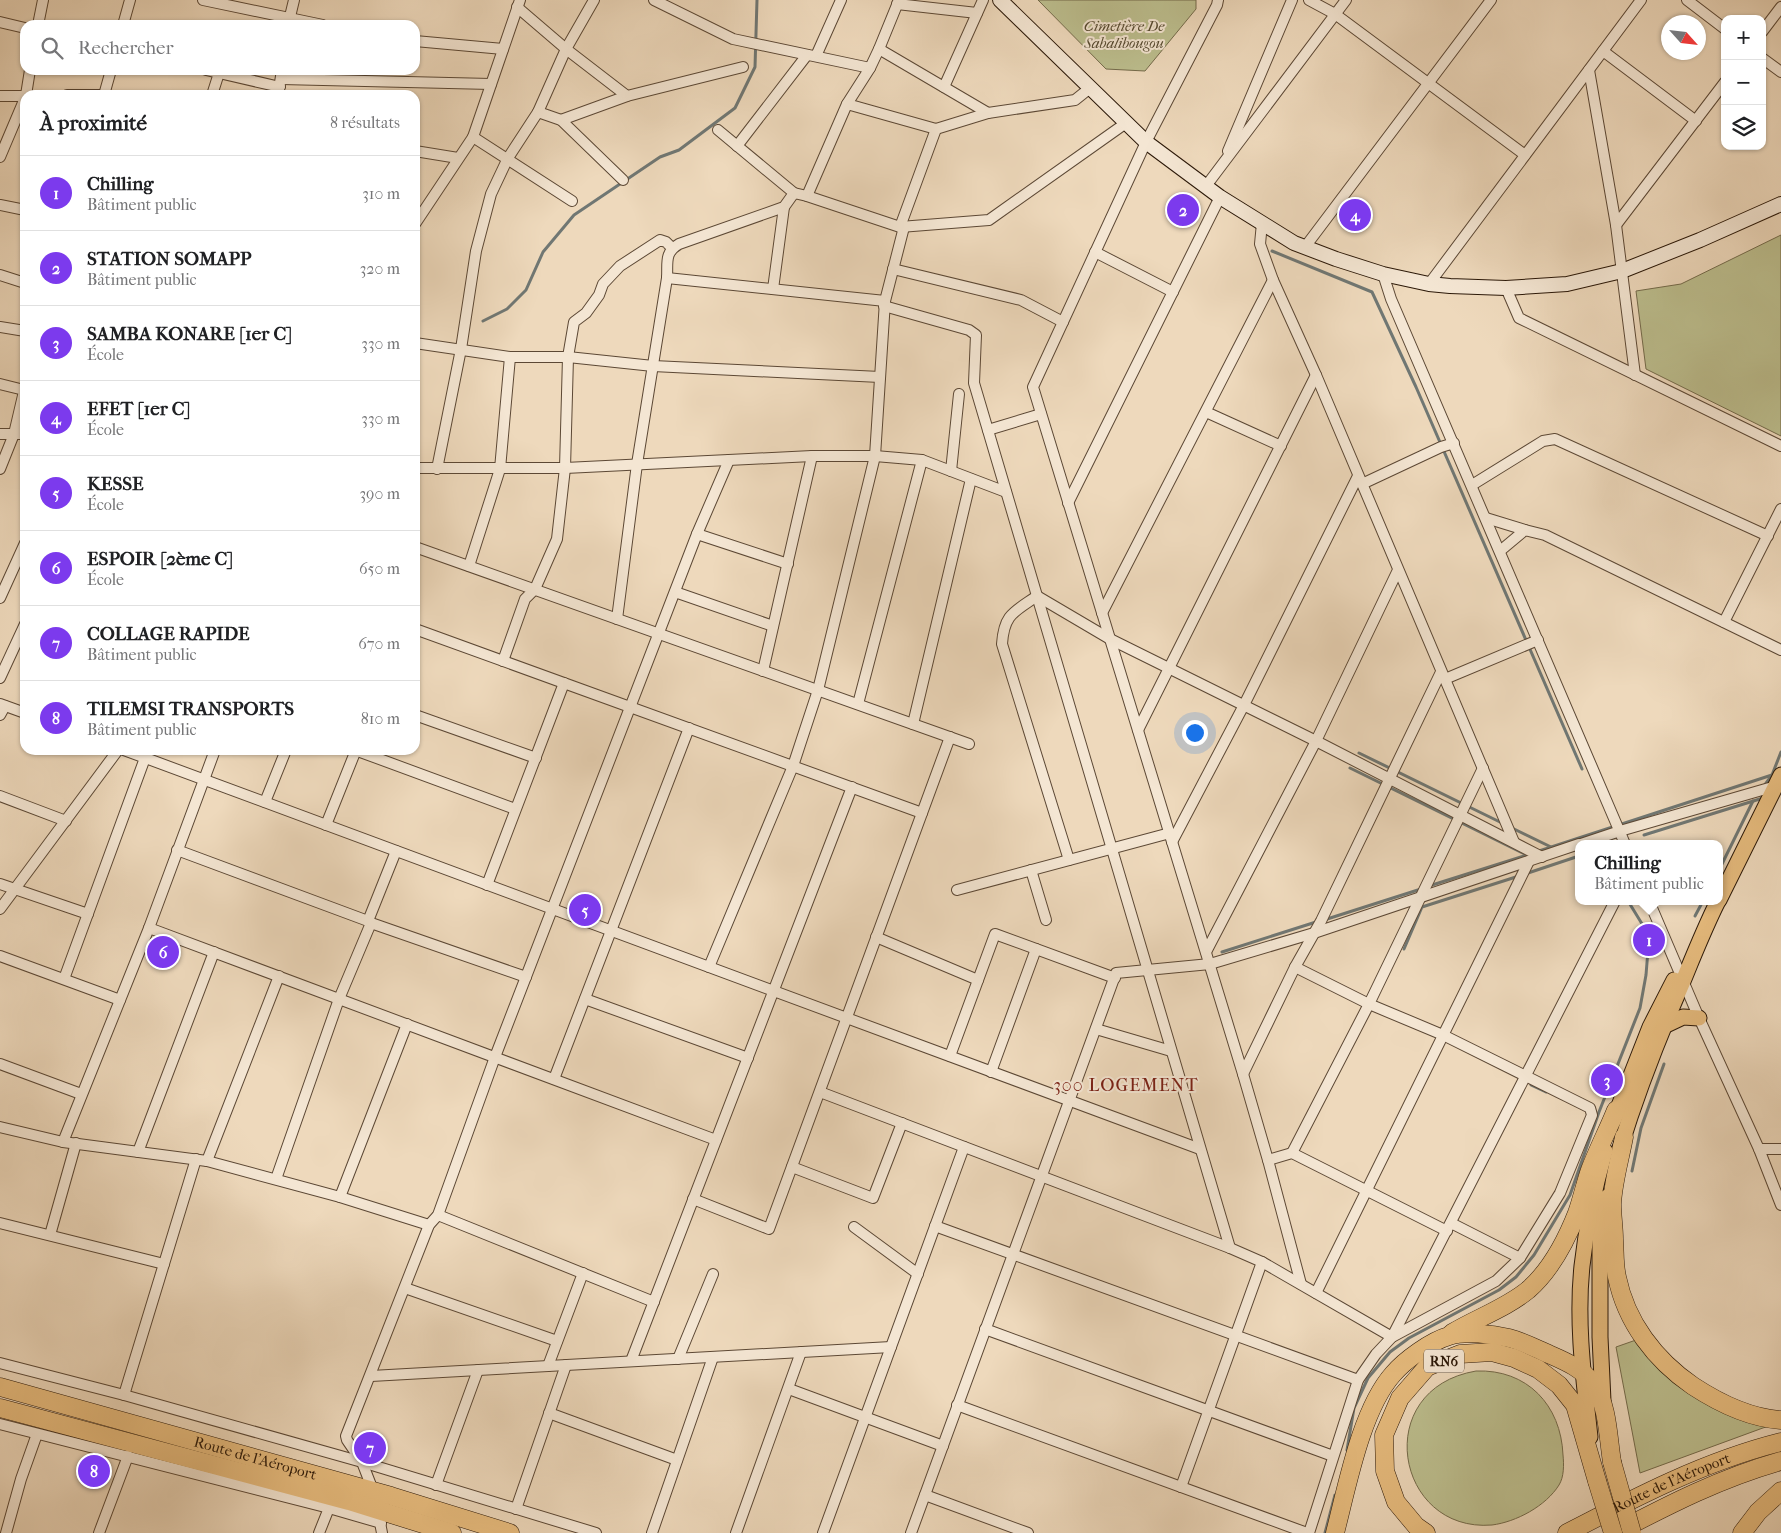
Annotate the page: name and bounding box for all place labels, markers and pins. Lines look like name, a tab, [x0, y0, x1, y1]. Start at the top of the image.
pin: 2	[1167, 191, 1199, 229]
pin: 4	[1339, 196, 1371, 234]
pin: 5	[569, 891, 601, 929]
pin: 1	[1633, 921, 1665, 959]
pin: 6	[147, 933, 179, 971]
pin: 3	[1591, 1061, 1623, 1099]
pin: 7	[354, 1429, 386, 1467]
pin: 8	[78, 1452, 110, 1490]

